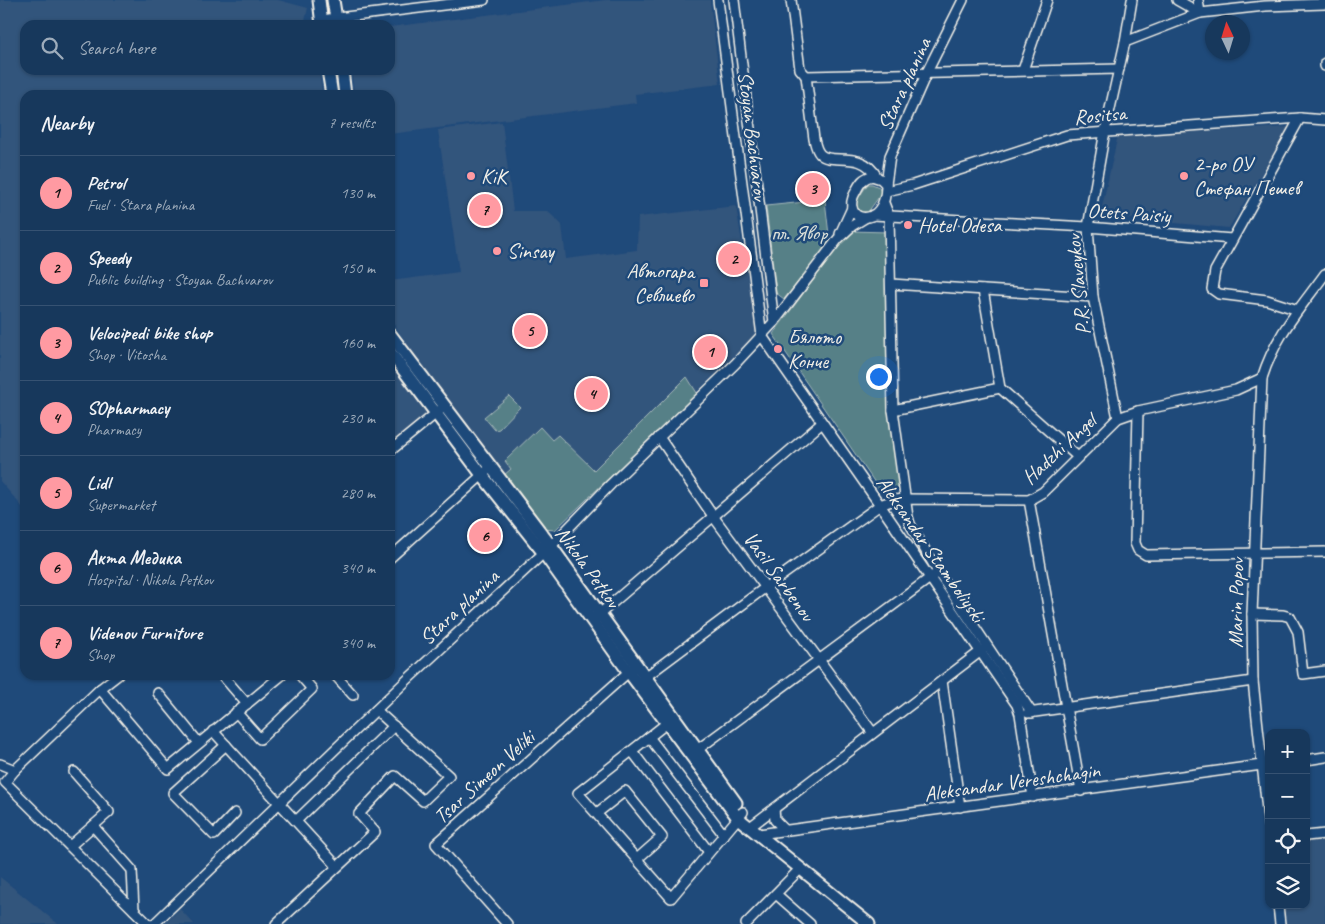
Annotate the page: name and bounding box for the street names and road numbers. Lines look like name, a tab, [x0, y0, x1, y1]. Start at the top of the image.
street label: Stara planina	[871, 32, 937, 134]
street label: Stoyan Bachvarov	[732, 70, 774, 204]
street label: Rositsa	[1073, 100, 1130, 130]
street label: Otets Paisiy	[1087, 197, 1173, 229]
street label: P.R. Slaveykov	[1060, 232, 1096, 336]
street label: Hadzhi Angel	[1016, 406, 1104, 490]
street label: Aleksandar Stamboliyski	[871, 471, 993, 630]
street label: Nikola Petkov	[550, 521, 627, 614]
street label: Vasil Sarbenov	[738, 526, 821, 627]
street label: Marin Popov	[1222, 556, 1250, 648]
street label: Stara planina	[414, 563, 505, 650]
street label: Tsar Simeon Veliki	[428, 723, 542, 829]
street label: Aleksandar Vereshchagin	[922, 757, 1102, 807]

